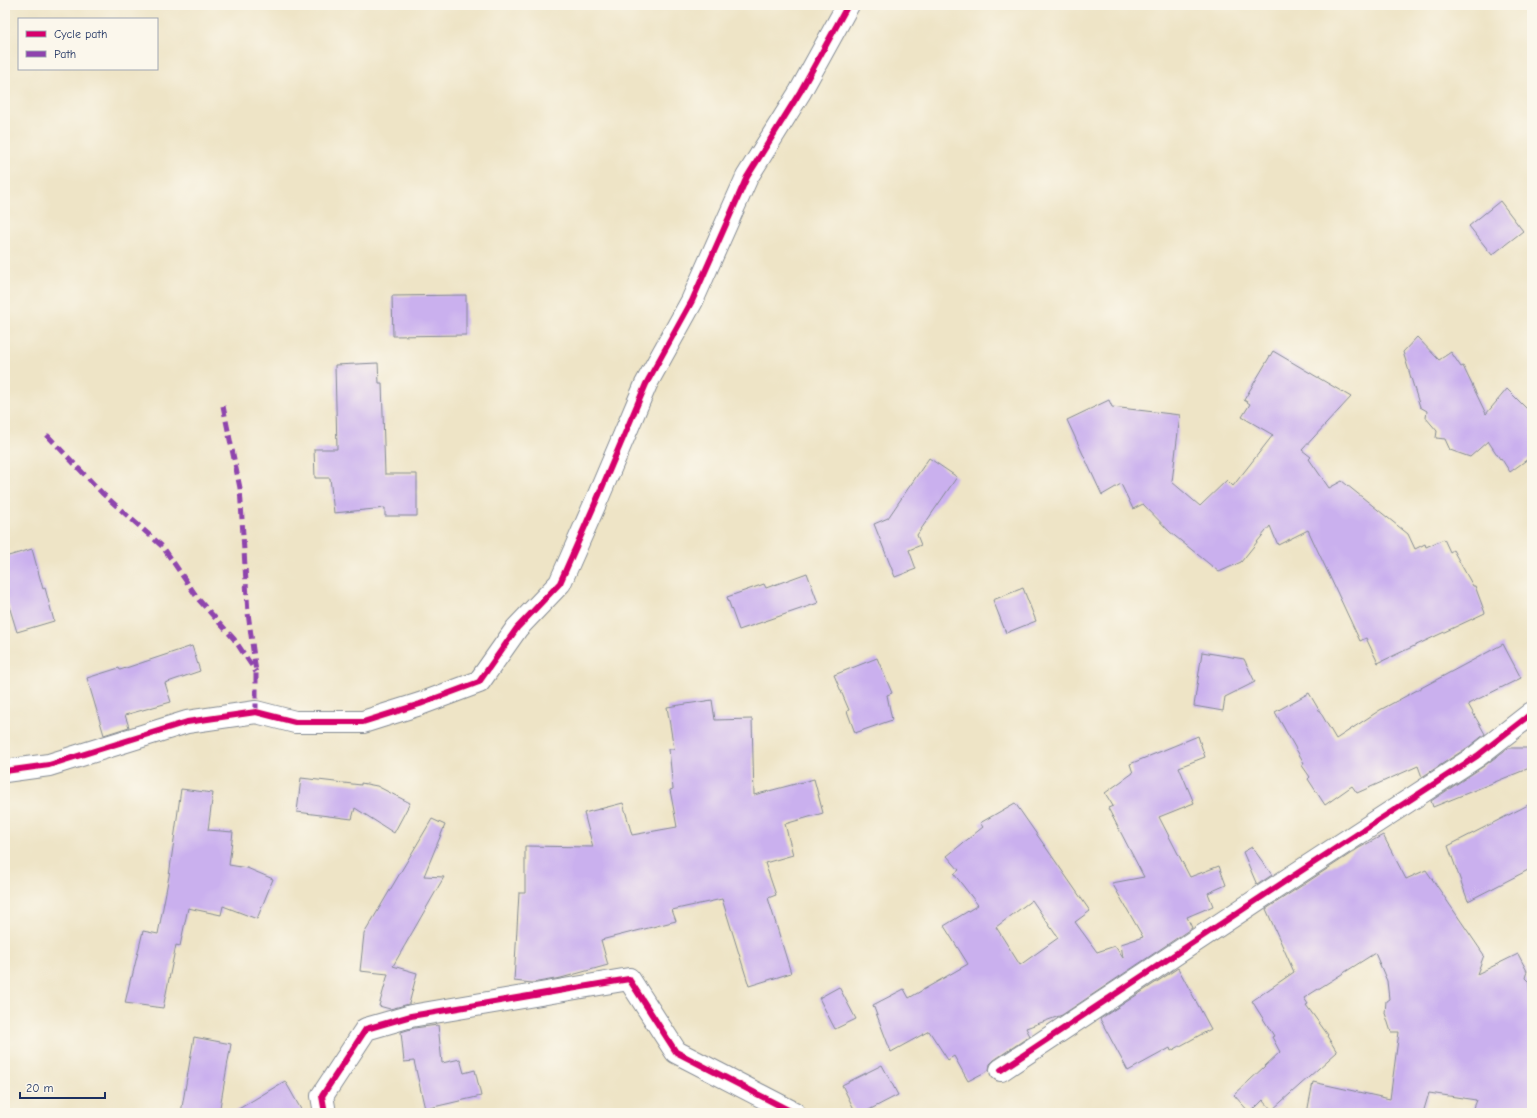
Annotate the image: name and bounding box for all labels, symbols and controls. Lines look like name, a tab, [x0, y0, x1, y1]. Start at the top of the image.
legend	[18, 18, 158, 70]
text: Cycle path	[54, 27, 107, 41]
text: Path	[54, 47, 76, 61]
scale bar	[20, 1074, 105, 1100]
text: 20 m	[26, 1081, 54, 1095]

